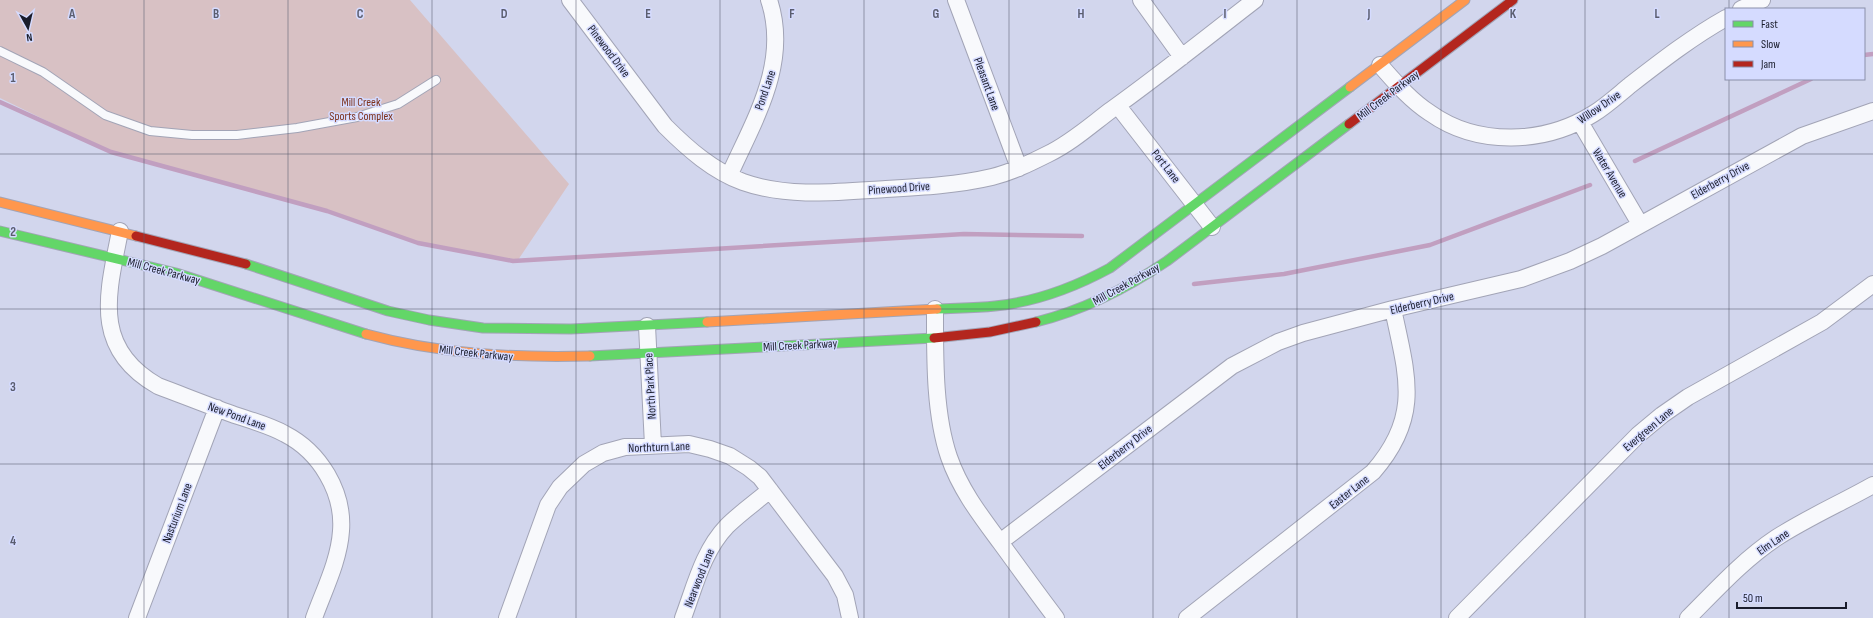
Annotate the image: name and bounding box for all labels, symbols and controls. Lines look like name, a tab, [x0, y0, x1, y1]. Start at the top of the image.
text: A	[68, 6, 76, 22]
text: B	[213, 6, 219, 22]
text: C	[357, 6, 364, 22]
text: D	[501, 6, 508, 22]
text: E	[645, 6, 651, 22]
text: F	[789, 6, 795, 22]
text: G	[933, 6, 940, 22]
text: H	[1078, 6, 1085, 22]
text: I	[1224, 6, 1227, 22]
text: J	[1367, 6, 1371, 22]
text: K	[1510, 6, 1517, 22]
text: L	[1654, 6, 1660, 22]
north arrow	[8, 8, 48, 48]
legend	[1725, 8, 1865, 80]
text: Fast	[1761, 17, 1778, 32]
street label: Pinewood Drive	[584, 22, 633, 81]
text: N	[25, 31, 33, 44]
text: Slow	[1761, 37, 1780, 52]
street label: Pleasant Lane	[970, 56, 1003, 113]
text: Jam	[1760, 57, 1776, 72]
street label: Mill Creek Parkway	[1354, 67, 1423, 124]
street label: Pond Lane	[752, 68, 779, 112]
text: 1	[10, 70, 16, 86]
street label: Willow Drive	[1575, 87, 1624, 127]
park label: Mill Creek Sports Complex	[329, 95, 393, 124]
street label: Water Avenue	[1589, 146, 1630, 201]
street label: Port Lane	[1148, 147, 1183, 186]
street label: Elderberry Drive	[1688, 158, 1752, 203]
street label: Pinewood Drive	[868, 179, 931, 198]
text: 2	[10, 224, 16, 240]
street label: Mill Creek Parkway	[126, 255, 202, 288]
street label: Mill Creek Parkway	[1090, 260, 1163, 309]
street label: Elderberry Drive	[1389, 289, 1456, 318]
street label: Mill Creek Parkway	[763, 336, 838, 355]
street label: Mill Creek Parkway	[438, 342, 514, 365]
street label: North Park Place	[641, 352, 660, 420]
text: 3	[10, 379, 16, 395]
street label: New Pond Lane	[206, 399, 268, 434]
street label: Evergreen Lane	[1620, 404, 1677, 455]
street label: Elderberry Drive	[1095, 421, 1156, 473]
street label: Northturn Lane	[628, 439, 690, 456]
street label: Easter Lane	[1326, 472, 1372, 513]
street label: Nasturium Lane	[159, 481, 196, 545]
street label: Elm Lane	[1754, 526, 1792, 559]
text: 4	[10, 533, 16, 549]
street label: Nearwood Lane	[681, 547, 718, 610]
scale bar	[1737, 584, 1846, 610]
text: 50 m	[1743, 591, 1763, 606]

